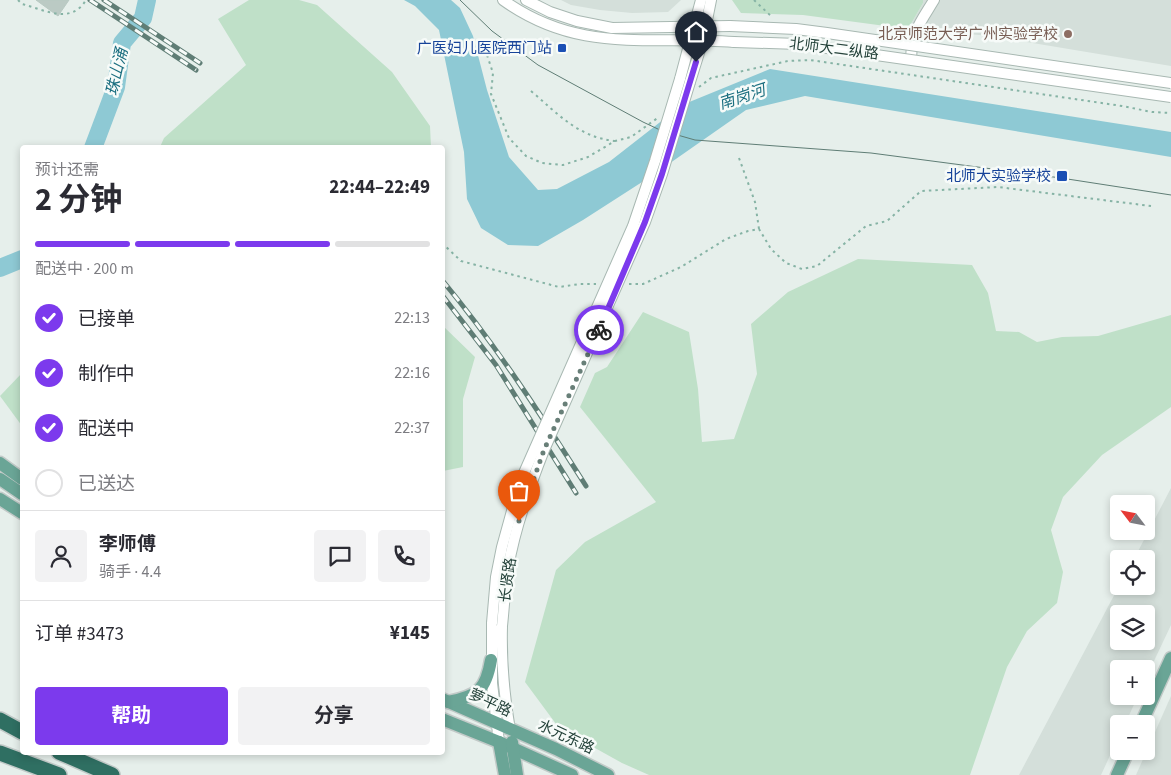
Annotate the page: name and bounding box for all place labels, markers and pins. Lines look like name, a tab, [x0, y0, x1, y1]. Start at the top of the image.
pin	[675, 11, 717, 62]
place label: 北京师范大学广州实验学校	[878, 24, 1058, 45]
marker: 北京师范大学广州实验学校	[1062, 28, 1074, 40]
place label: 广医妇儿医院西门站	[417, 38, 552, 59]
marker: 广医妇儿医院西门站	[556, 42, 568, 54]
place label: 北师大实验学校	[946, 166, 1051, 187]
marker: 北师大实验学校	[1055, 169, 1069, 183]
pin	[498, 470, 540, 521]

